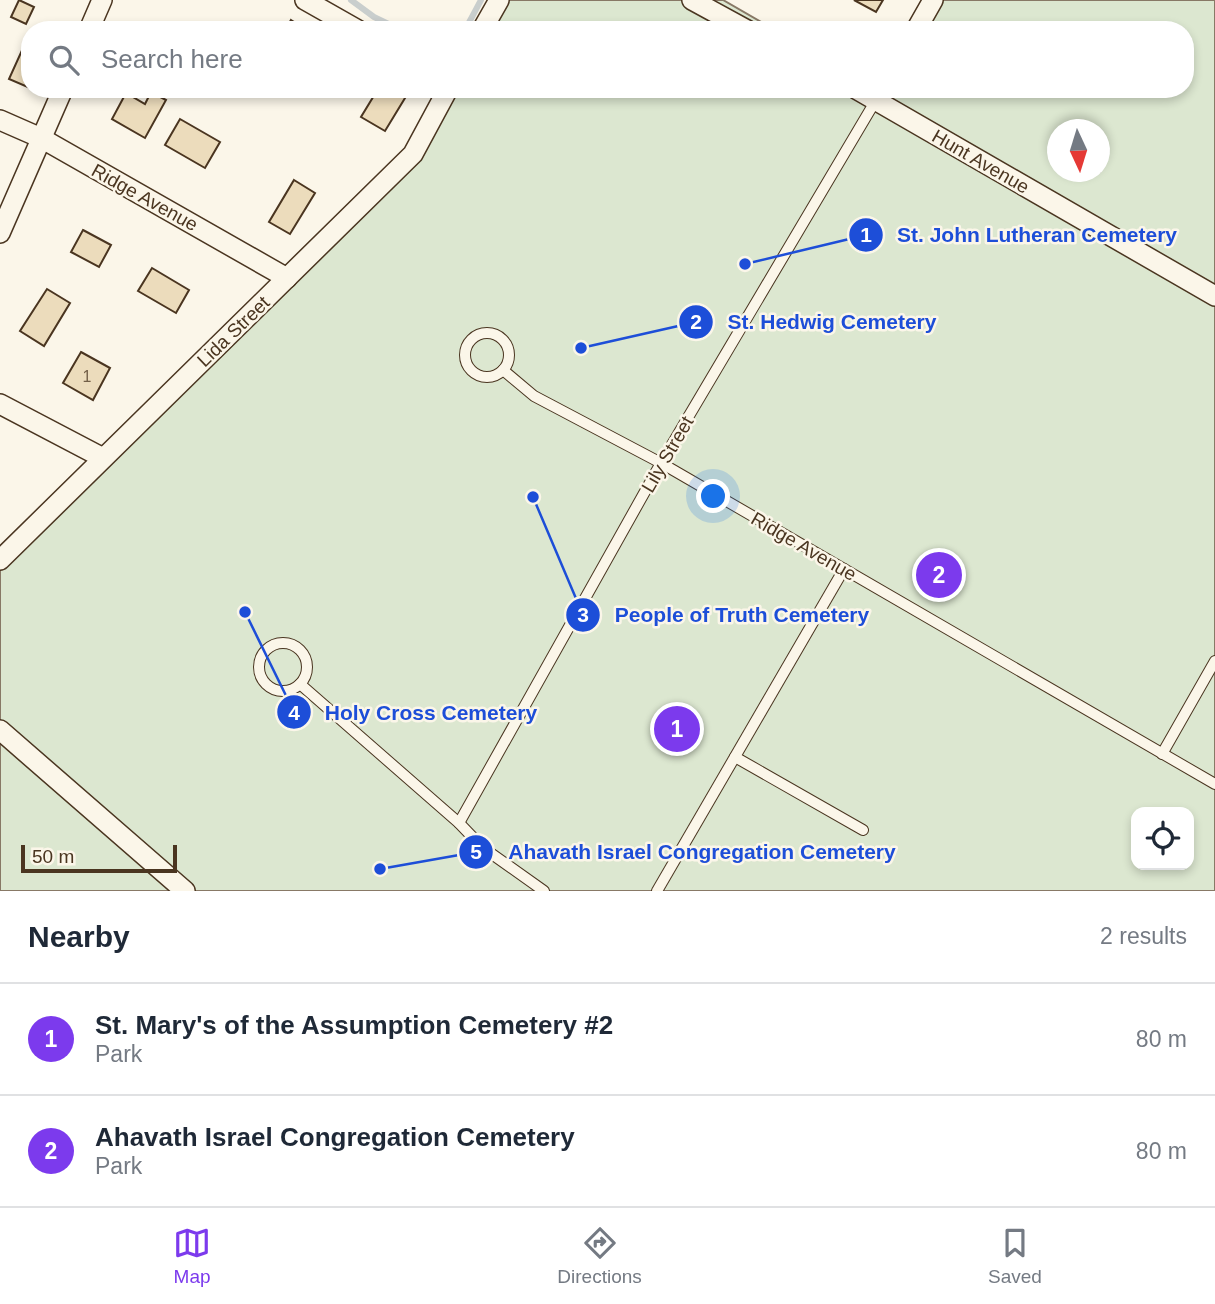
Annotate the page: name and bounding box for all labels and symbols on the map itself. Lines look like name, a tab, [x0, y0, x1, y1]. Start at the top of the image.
north arrow	[1047, 119, 1110, 182]
street label: Hunt Avenue	[929, 125, 1033, 198]
street label: Ridge Avenue	[88, 160, 201, 235]
callout: St. John Lutheran Cemetery	[848, 214, 1191, 256]
text: 1	[860, 223, 872, 246]
text: St. John Lutheran Cemetery	[897, 223, 1177, 246]
street label: Lida Street	[193, 291, 274, 371]
callout: St. Hedwig Cemetery	[679, 301, 951, 343]
text: 2	[690, 310, 702, 333]
text: St. Hedwig Cemetery	[728, 310, 937, 333]
house number: 1	[83, 368, 92, 385]
street label: Lily Street	[637, 412, 698, 496]
your location	[696, 479, 730, 513]
street label: Ridge Avenue	[747, 508, 860, 585]
pin: 2	[916, 549, 962, 601]
callout: People of Truth Cemetery	[566, 594, 883, 636]
text: 3	[577, 603, 589, 626]
text: People of Truth Cemetery	[615, 603, 870, 626]
callout: Holy Cross Cemetery	[276, 691, 552, 733]
text: 4	[288, 701, 300, 724]
text: Holy Cross Cemetery	[325, 701, 538, 724]
pin: 1	[654, 703, 700, 755]
callout: Ahavath Israel Congregation Cemetery	[459, 831, 909, 873]
text: 5	[470, 840, 482, 863]
text: Ahavath Israel Congregation Cemetery	[508, 840, 896, 863]
scale bar	[21, 842, 177, 874]

